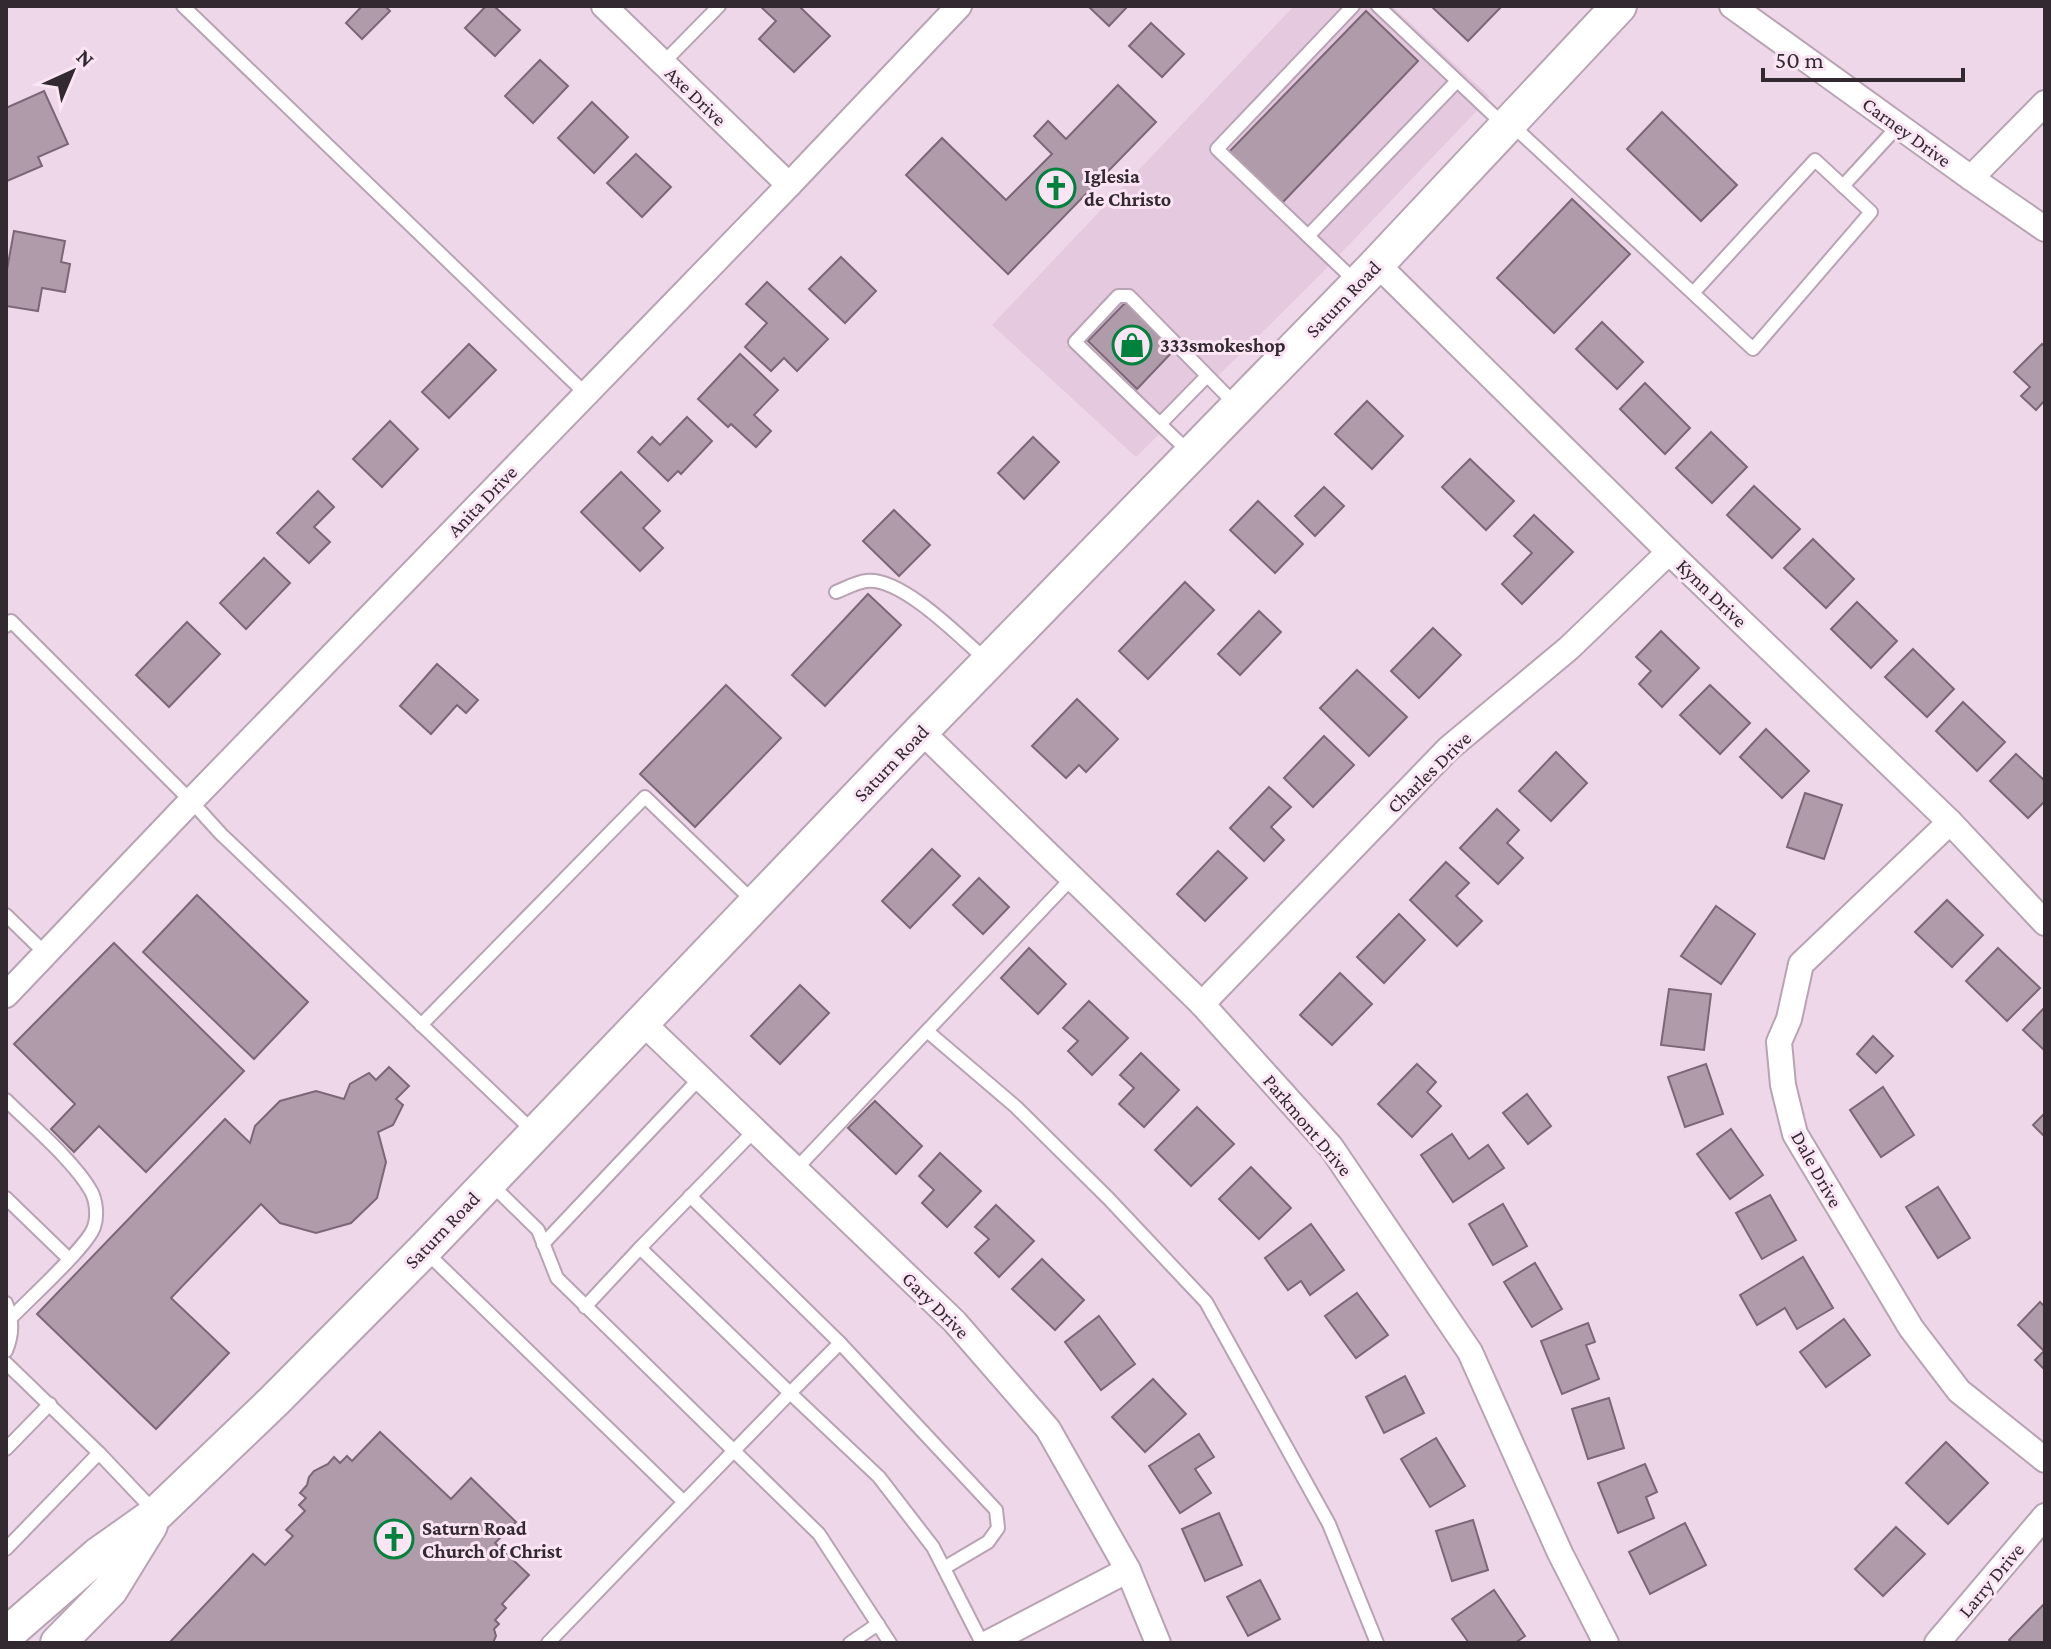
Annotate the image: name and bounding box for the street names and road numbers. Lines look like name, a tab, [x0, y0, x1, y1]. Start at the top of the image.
street label: Axe Drive	[661, 62, 731, 130]
street label: Carney Drive	[1858, 93, 1956, 172]
street label: Saturn Road	[1301, 256, 1385, 342]
street label: Anita Drive	[443, 461, 521, 541]
street label: Kynn Drive	[1672, 554, 1752, 633]
street label: Saturn Road	[849, 720, 933, 806]
street label: Charles Drive	[1383, 726, 1476, 817]
street label: Parkmont Drive	[1259, 1070, 1357, 1181]
street label: Dale Drive	[1787, 1127, 1847, 1211]
street label: Saturn Road	[400, 1187, 484, 1273]
street label: Gary Drive	[897, 1267, 974, 1344]
street label: Larry Drive	[1954, 1538, 2029, 1622]

